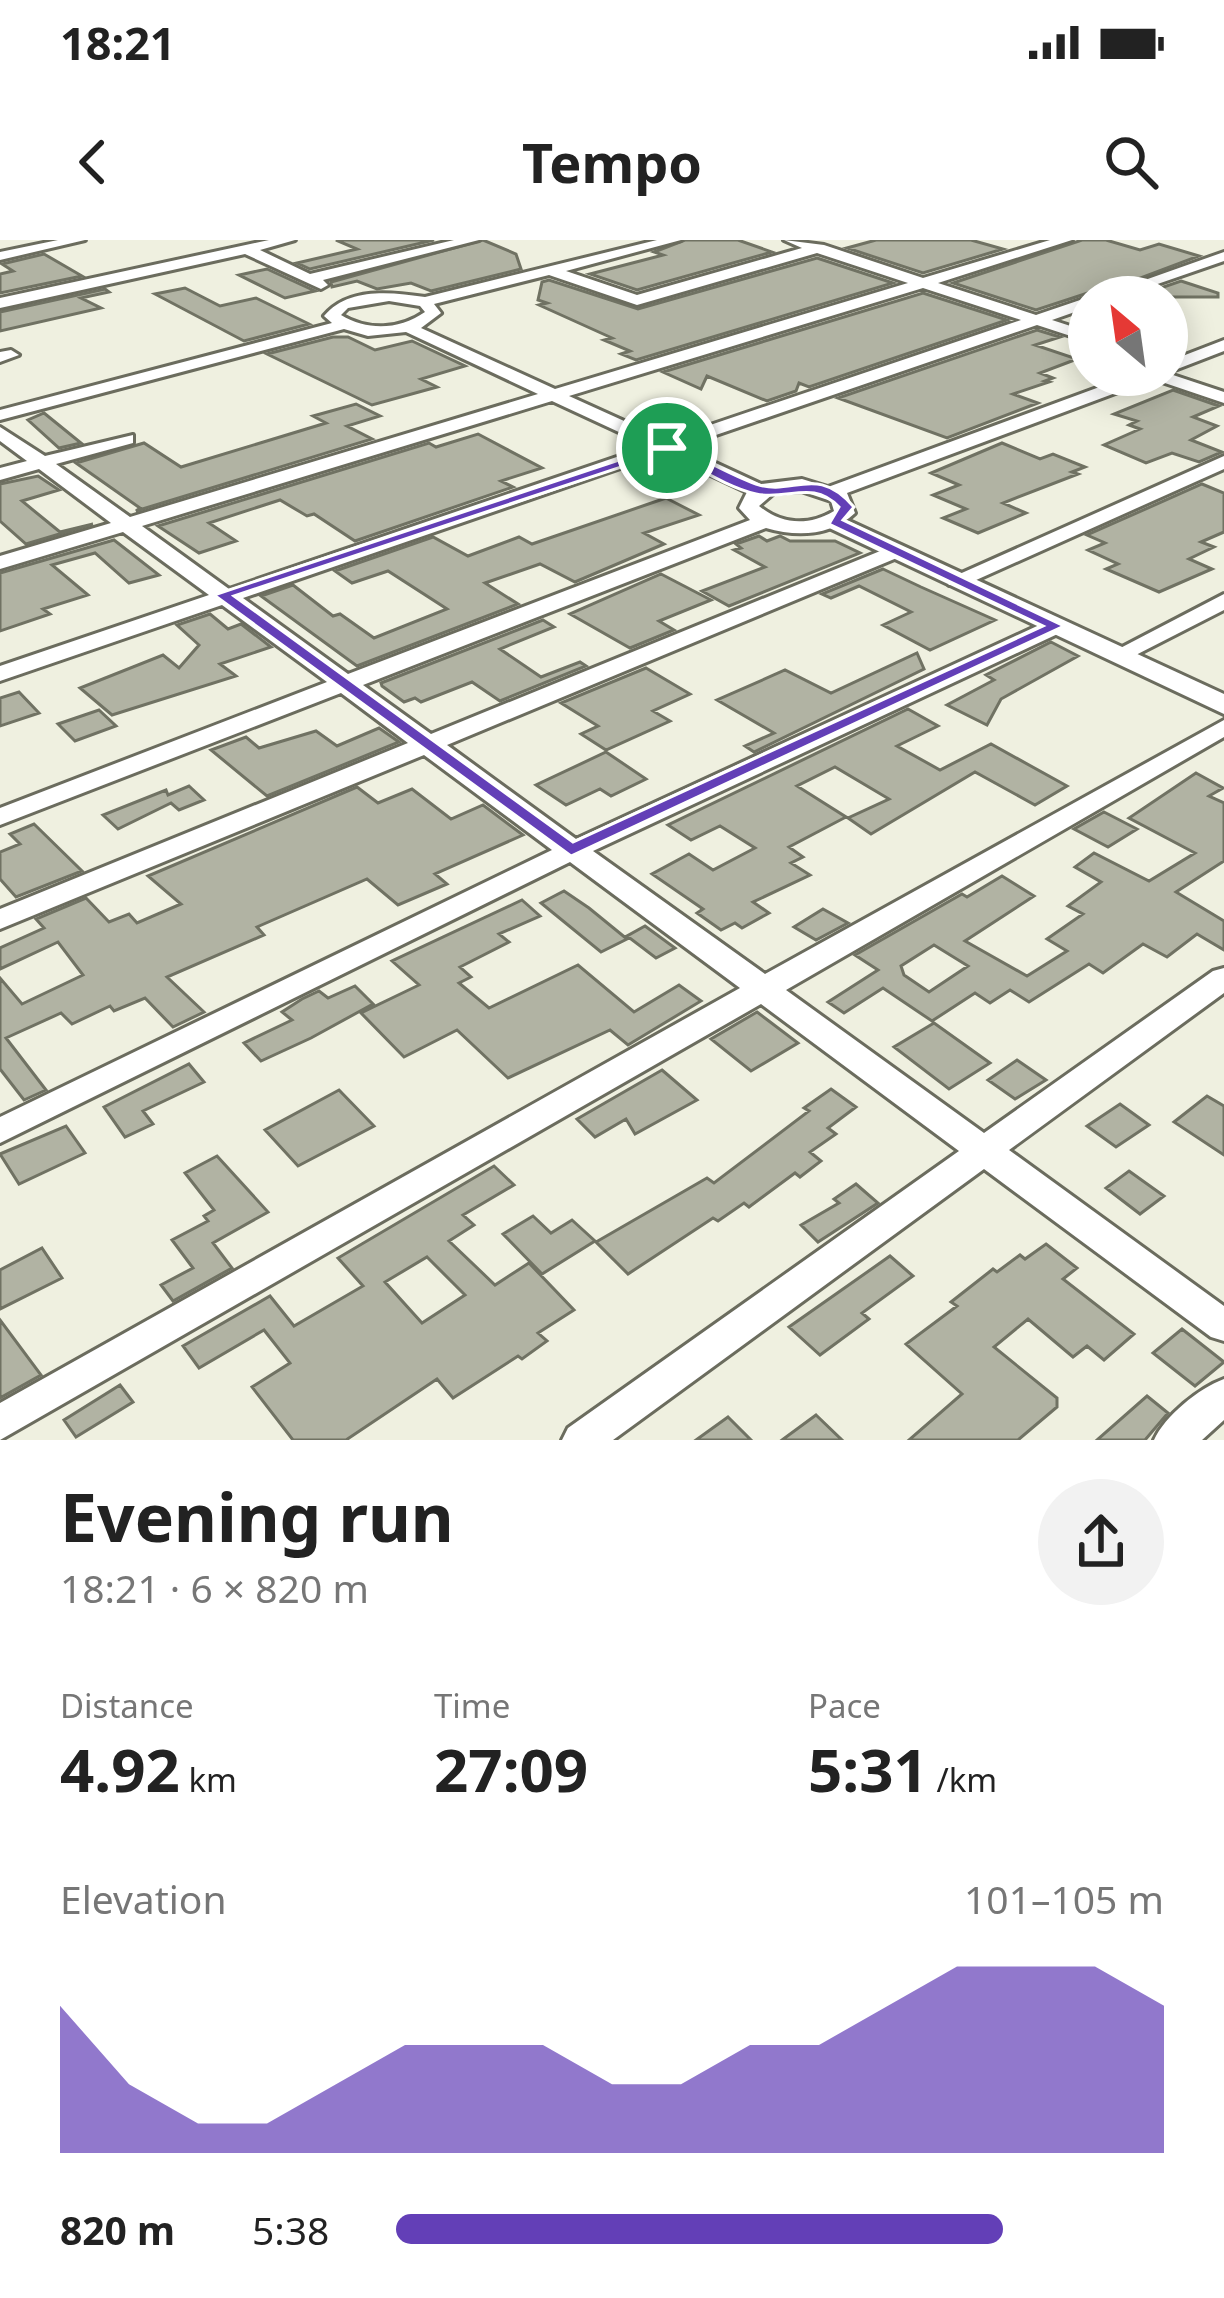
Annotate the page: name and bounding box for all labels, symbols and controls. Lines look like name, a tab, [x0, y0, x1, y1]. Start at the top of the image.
text: 18:21	[60, 12, 176, 73]
text: Tempo	[522, 125, 702, 199]
icon: back	[60, 129, 126, 195]
icon: search	[1098, 129, 1164, 195]
north arrow	[1068, 276, 1188, 396]
map controls	[1068, 276, 1188, 396]
pin	[616, 397, 718, 499]
icon: arrive	[634, 415, 700, 481]
text: Evening run	[60, 1471, 454, 1561]
button: share	[1038, 1479, 1164, 1605]
text: 18:21 · 6 × 820 m	[60, 1561, 369, 1614]
text: Distance	[60, 1683, 194, 1728]
text: Time	[434, 1683, 510, 1728]
text: Pace	[808, 1683, 881, 1728]
text: 4.92	[60, 1728, 180, 1810]
text: 27:09	[434, 1728, 588, 1810]
text: 5:31	[808, 1728, 928, 1810]
text: km	[180, 1757, 237, 1802]
text: /km	[928, 1757, 997, 1802]
text: Elevation	[60, 1872, 227, 1925]
text: 101–105 m	[964, 1872, 1164, 1925]
text: 820 m	[60, 2203, 175, 2256]
text: 5:38	[252, 2203, 329, 2256]

